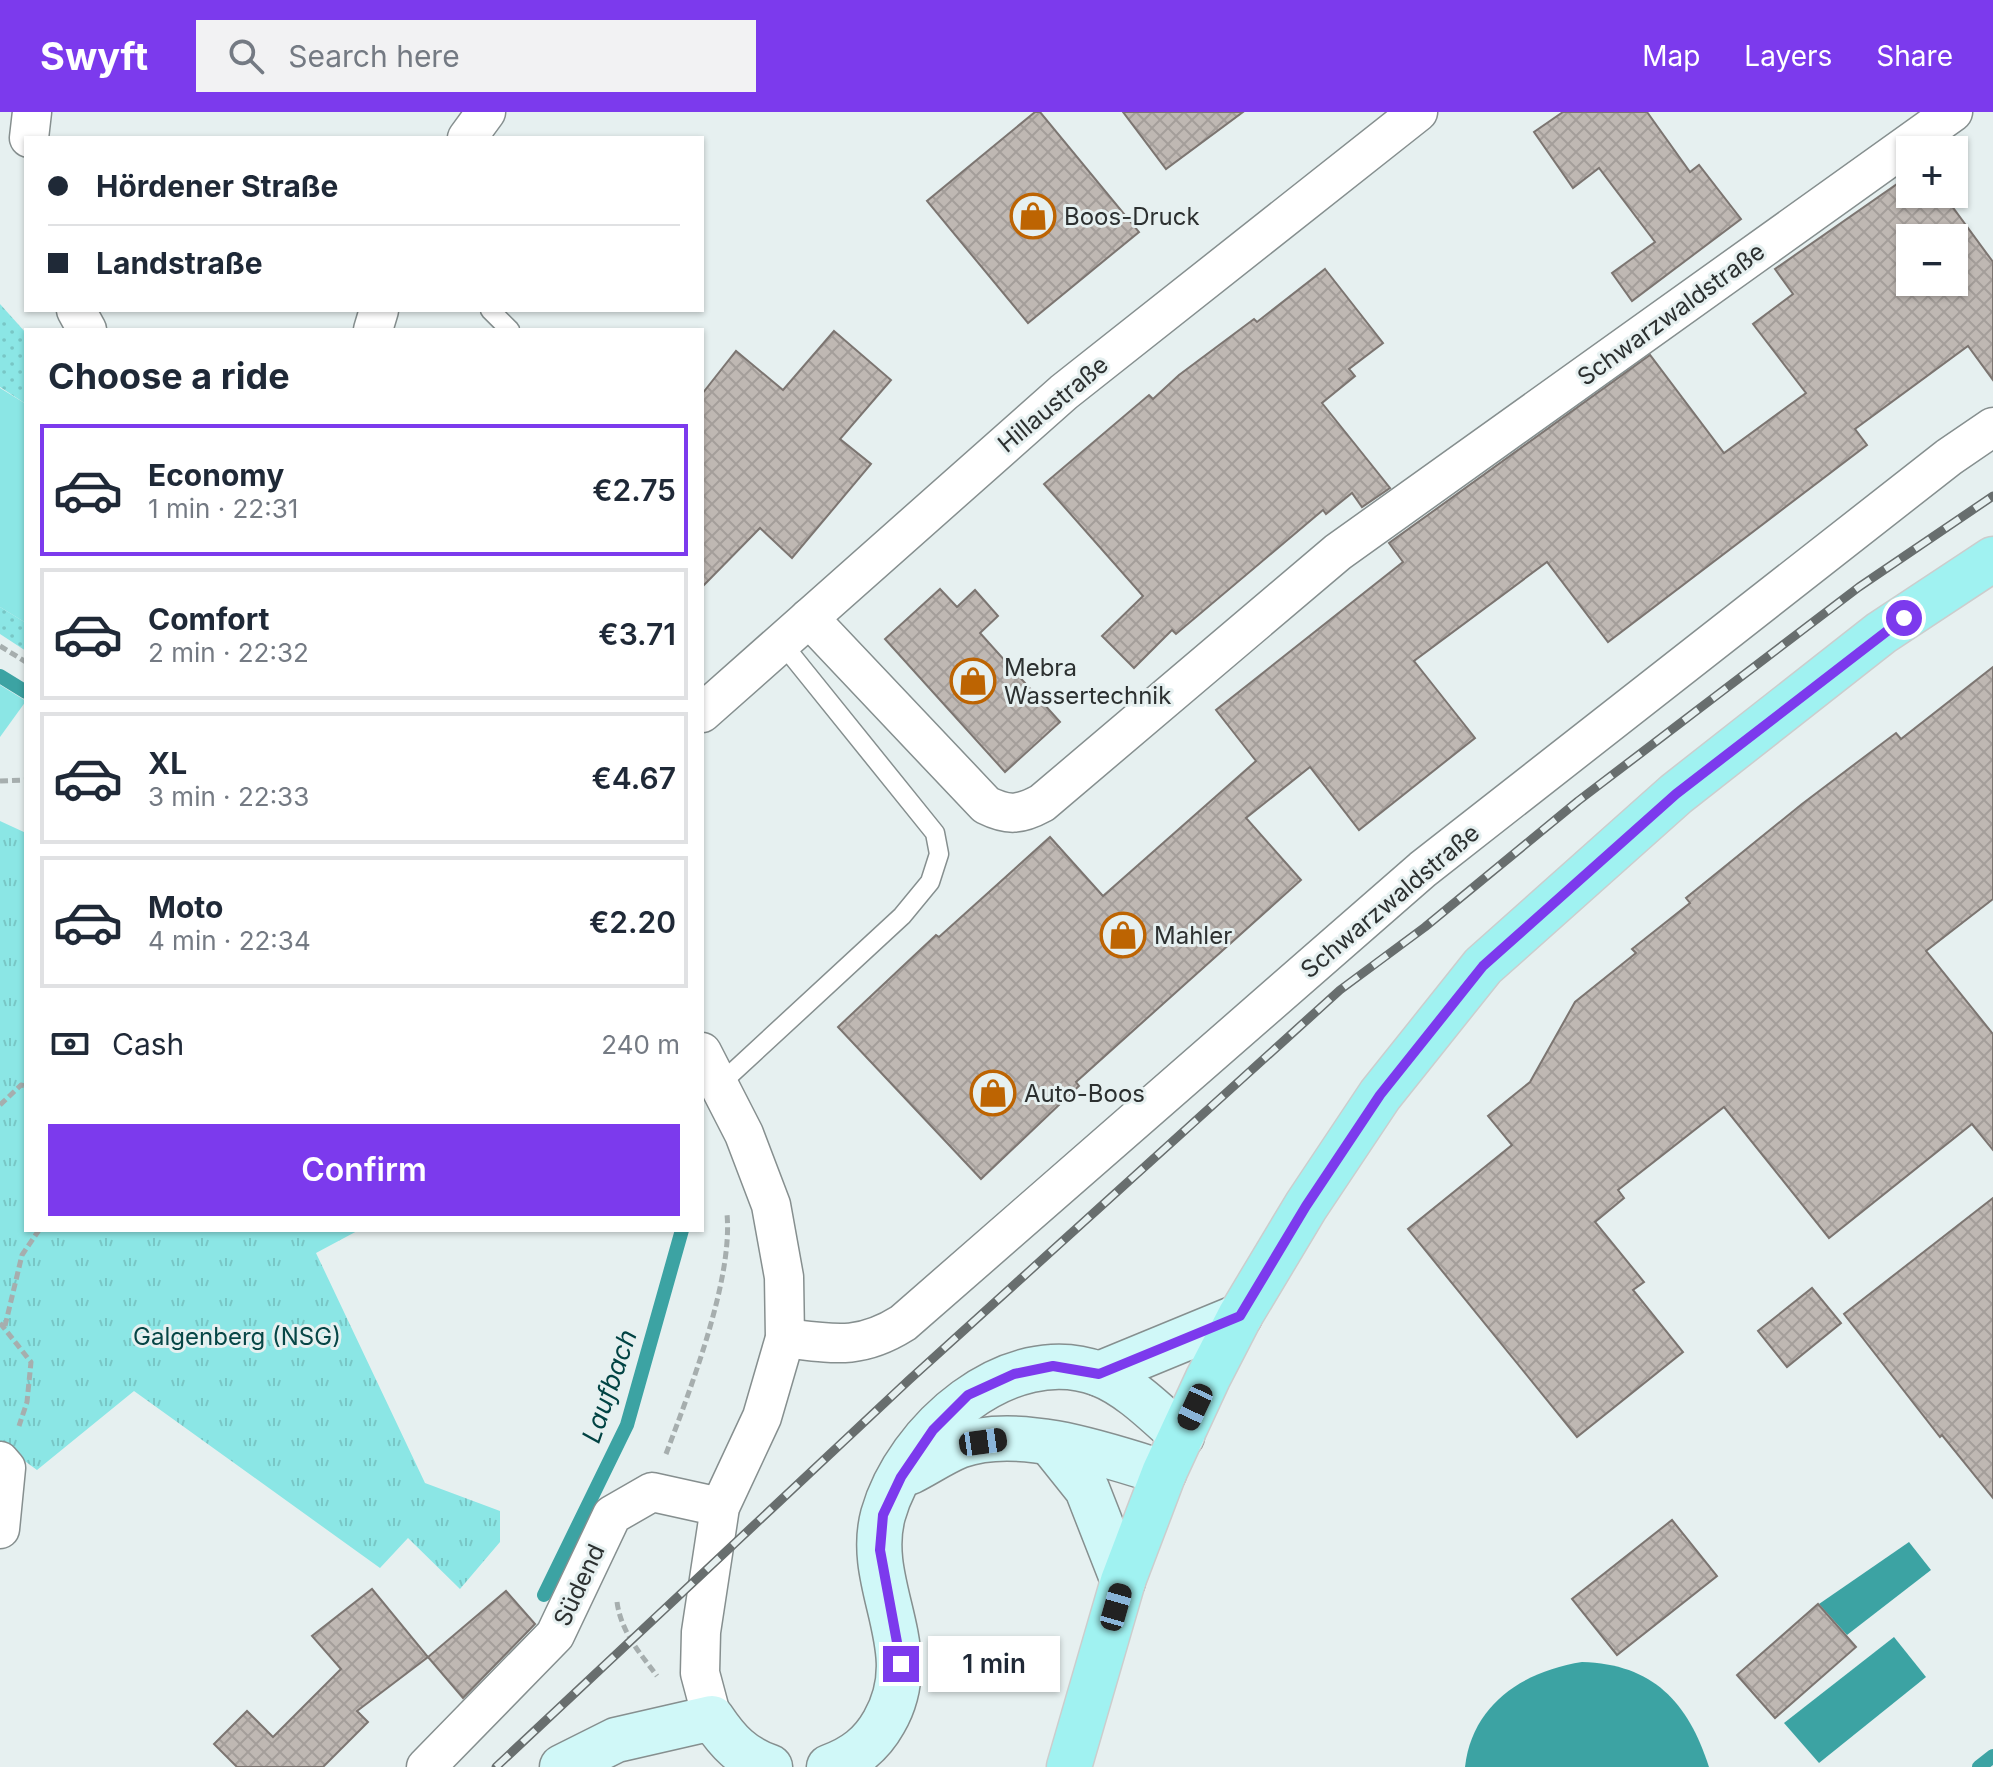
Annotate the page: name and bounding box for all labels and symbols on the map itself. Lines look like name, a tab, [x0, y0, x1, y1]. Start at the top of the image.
shop icon: Boos-Druck	[1009, 192, 1057, 240]
place label: Boos-Druck	[1064, 202, 1200, 231]
street label: Schwarzwaldstraße	[1572, 236, 1770, 392]
street label: Hillaustraße	[992, 350, 1114, 458]
route start	[1886, 600, 1922, 636]
place label: Mebra Wassertechnik	[1004, 653, 1171, 710]
shop icon: Mebra Wassertechnik	[949, 657, 997, 705]
street label: Schwarzwaldstraße	[1295, 818, 1485, 984]
shop icon: Mahler	[1099, 911, 1147, 959]
place label: Mahler	[1154, 921, 1232, 950]
shop icon: Auto-Boos	[969, 1069, 1017, 1117]
place label: Auto-Boos	[1024, 1079, 1145, 1108]
park label: Galgenberg (NSG)	[133, 1322, 341, 1351]
water label: Laufbach	[575, 1325, 643, 1447]
car	[1174, 1380, 1216, 1434]
car	[958, 1427, 1008, 1457]
street label: Südend	[547, 1539, 611, 1631]
car	[1098, 1581, 1134, 1633]
callout: 1 min	[929, 1636, 1061, 1692]
route end	[883, 1646, 919, 1682]

